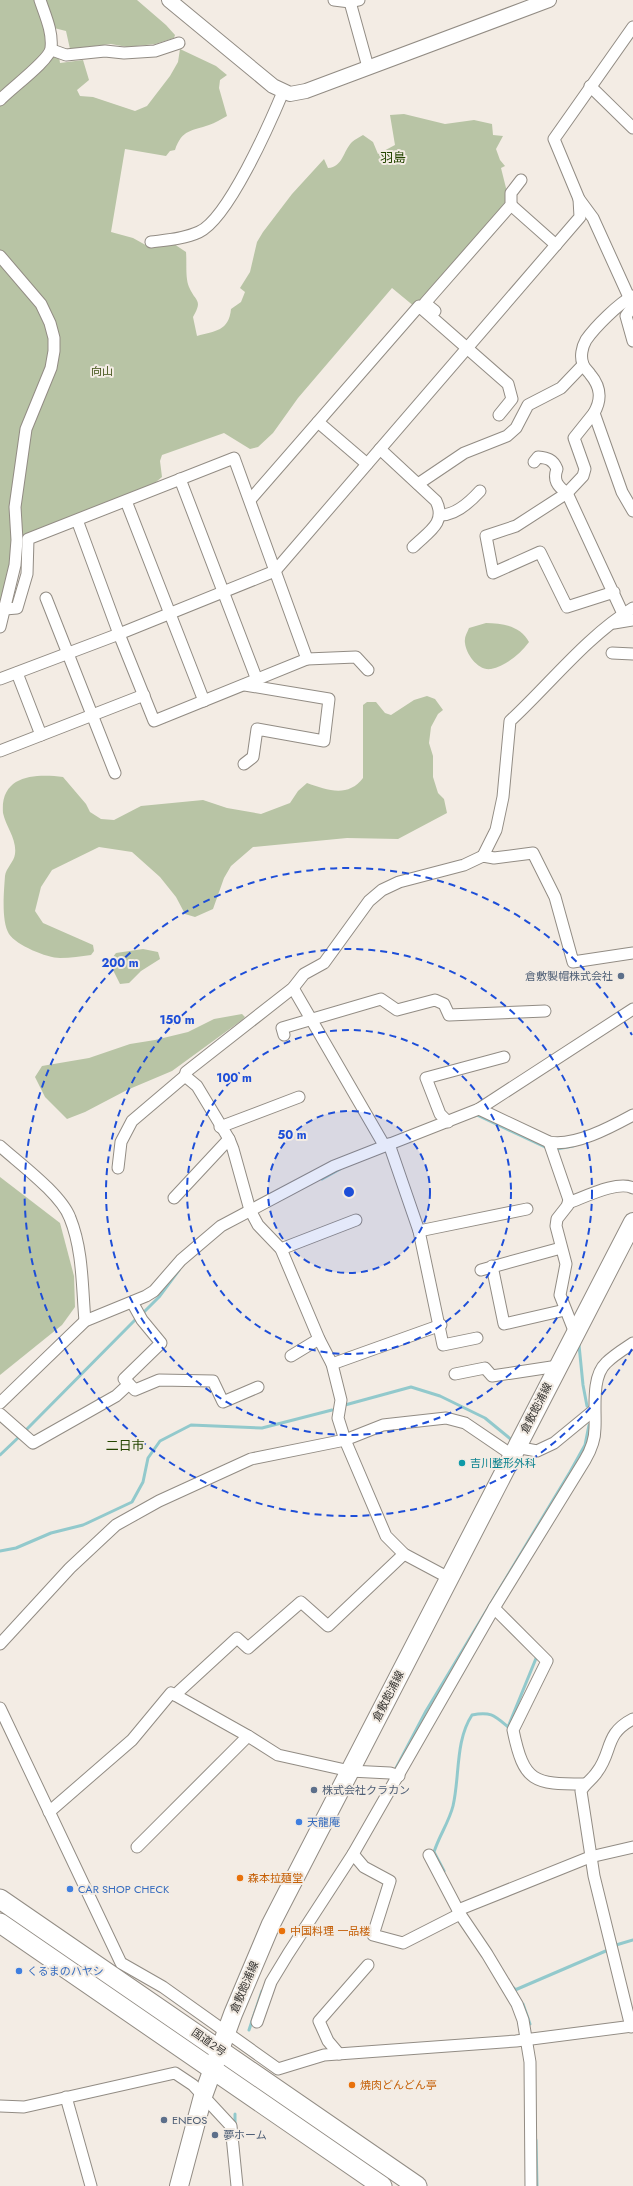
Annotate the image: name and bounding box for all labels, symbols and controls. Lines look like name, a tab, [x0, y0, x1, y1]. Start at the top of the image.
district label: 羽島	[380, 148, 406, 167]
park label: 向山	[91, 363, 113, 379]
text: 200 m	[101, 954, 139, 972]
place label: 倉敷製帽株式会社	[525, 968, 613, 984]
marker: 倉敷製帽株式会社	[616, 971, 626, 981]
text: 150 m	[159, 1011, 195, 1029]
text: 100 m	[216, 1069, 252, 1087]
text: 50 m	[277, 1126, 307, 1144]
centre of rings	[342, 1185, 356, 1199]
street label: 倉敷飽浦線	[516, 1380, 556, 1436]
district label: 二日市	[105, 1436, 145, 1455]
place label: 吉川整形外科	[470, 1455, 536, 1471]
marker: 吉川整形外科	[457, 1458, 467, 1468]
street label: 倉敷飽浦線	[368, 1668, 408, 1724]
place label: 株式会社クラカン	[322, 1782, 410, 1798]
marker: 株式会社クラカン	[309, 1785, 319, 1795]
place label: 天龍庵	[307, 1814, 340, 1830]
marker: 天龍庵	[294, 1817, 304, 1827]
place label: 森本拉麺堂	[248, 1870, 303, 1886]
marker: 森本拉麺堂	[235, 1873, 245, 1883]
place label: CAR SHOP CHECK	[78, 1881, 170, 1897]
marker: CAR SHOP CHECK	[65, 1884, 75, 1894]
place label: 中国料理 一品楼	[290, 1923, 370, 1939]
marker: 中国料理 一品楼	[277, 1926, 287, 1936]
street label: 倉敷飽浦線	[226, 1959, 262, 2015]
place label: くるまのハヤシ	[27, 1963, 104, 1979]
marker: くるまのハヤシ	[14, 1966, 24, 1976]
street label: 国道2号	[188, 2024, 230, 2060]
place label: 焼肉どんどん亭	[360, 2077, 437, 2093]
marker: 焼肉どんどん亭	[347, 2080, 357, 2090]
place label: ENEOS	[172, 2112, 207, 2128]
marker: ENEOS	[159, 2115, 169, 2125]
place label: 夢ホーム	[223, 2127, 267, 2143]
marker: 夢ホーム	[210, 2130, 220, 2140]

